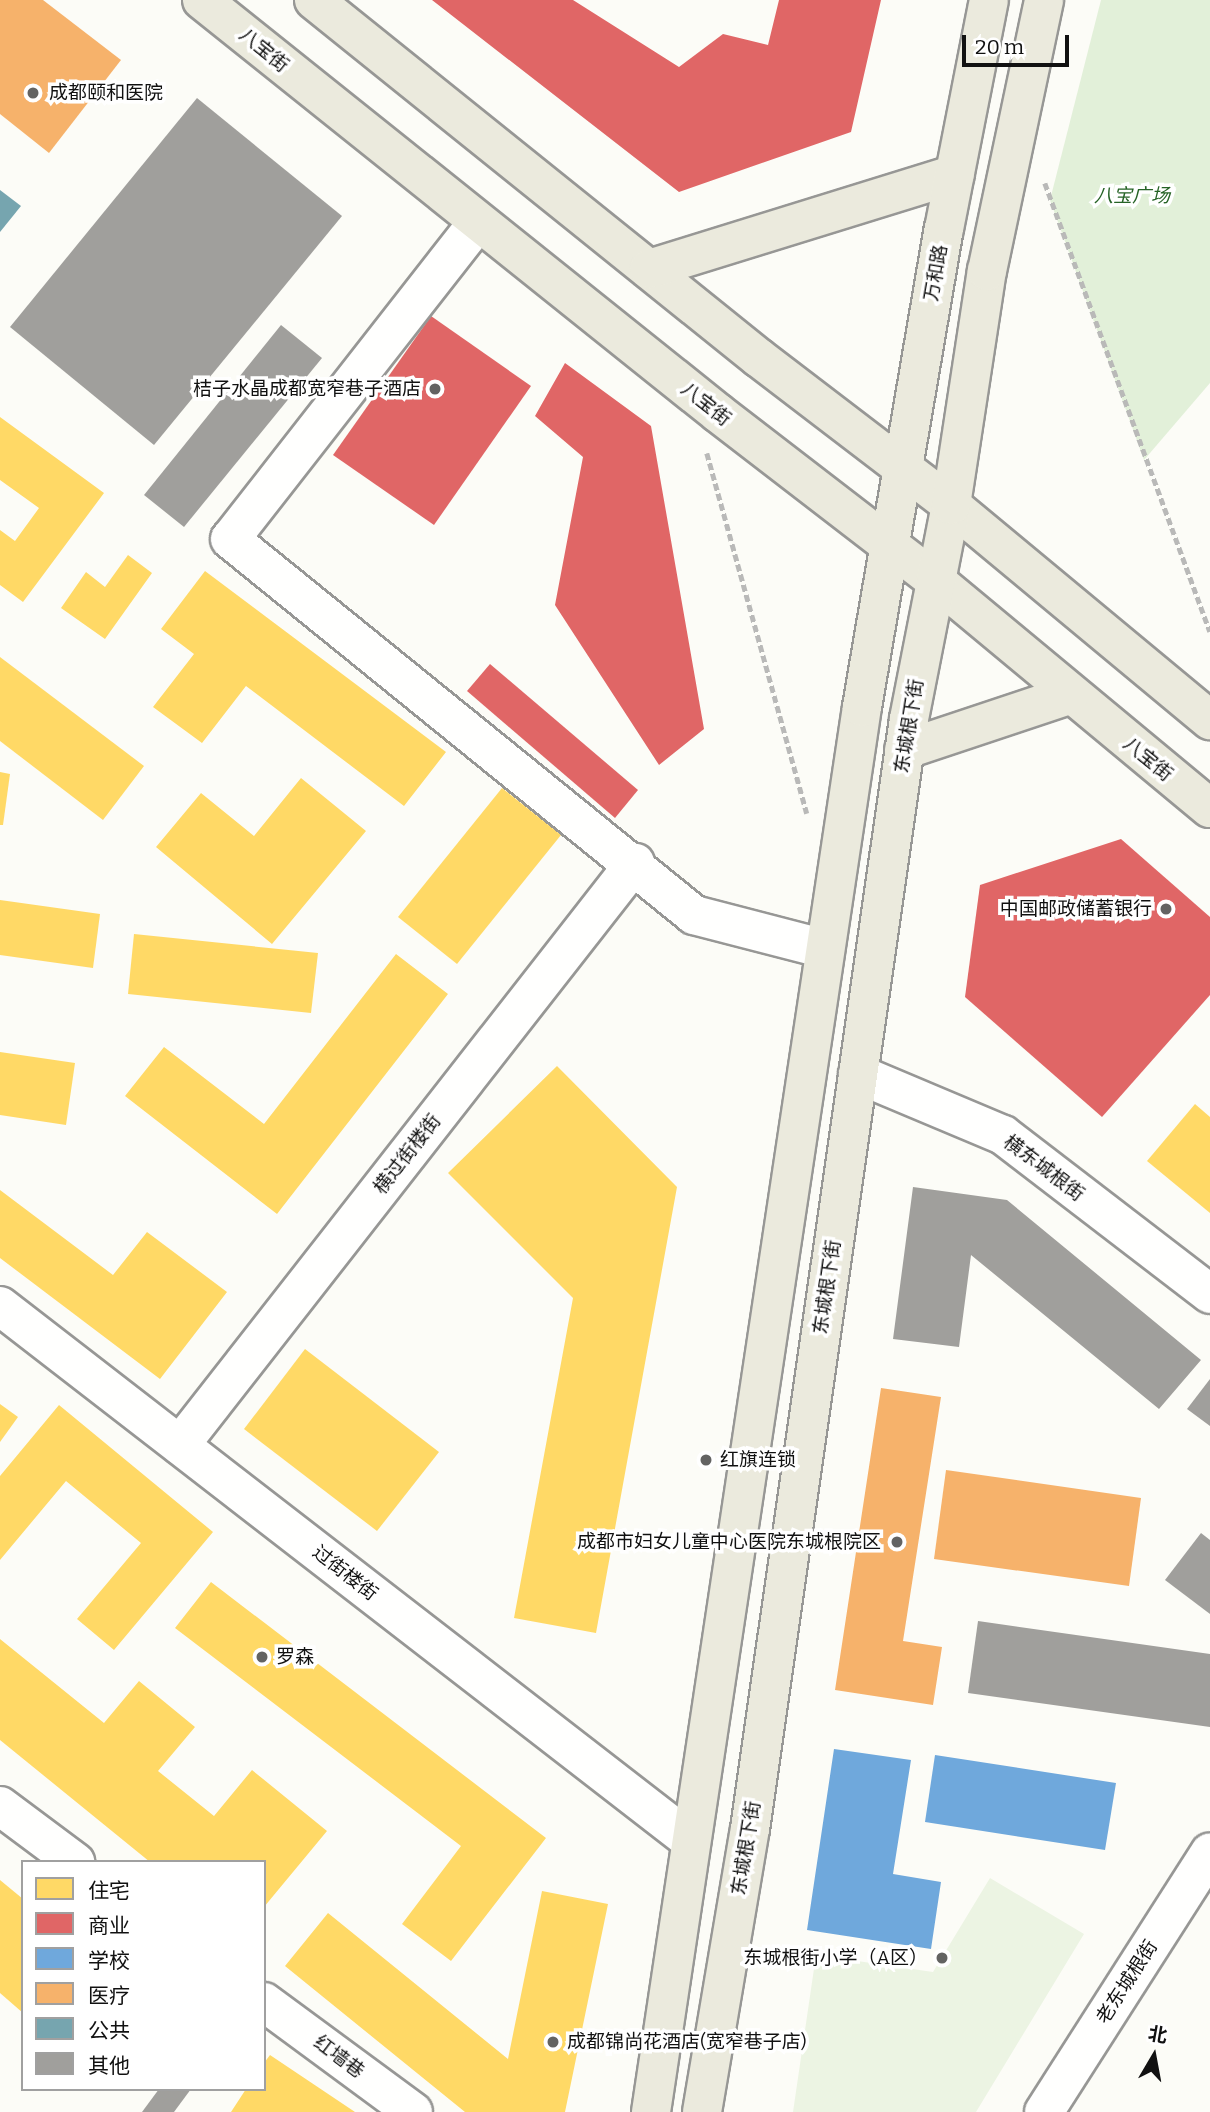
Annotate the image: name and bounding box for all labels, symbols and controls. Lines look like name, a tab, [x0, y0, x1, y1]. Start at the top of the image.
scale bar	[965, 21, 1072, 65]
street label: 八宝街	[235, 23, 293, 77]
text: 20 m	[975, 34, 1024, 60]
place label: 成都颐和医院	[49, 82, 163, 104]
marker: 成都颐和医院	[23, 83, 43, 103]
park label: 八宝广场	[1094, 185, 1170, 207]
street label: 万和路	[920, 243, 952, 303]
street label: 八宝街	[677, 377, 735, 431]
place label: 桔子水晶成都宽窄巷子酒店	[193, 378, 421, 400]
marker: 桔子水晶成都宽窄巷子酒店	[427, 381, 443, 397]
street label: 东城根下街	[890, 677, 928, 775]
street label: 八宝街	[1119, 732, 1177, 786]
place label: 中国邮政储蓄银行	[1000, 898, 1152, 920]
marker: 中国邮政储蓄银行	[1158, 901, 1174, 917]
street label: 横过街楼街	[369, 1110, 445, 1198]
street label: 横东城根街	[999, 1130, 1089, 1206]
street label: 东城根下街	[809, 1238, 845, 1336]
place label: 红旗连锁	[720, 1449, 796, 1471]
marker: 红旗连锁	[698, 1452, 714, 1468]
place label: 成都市妇女儿童中心医院东城根院区	[577, 1531, 881, 1553]
marker: 成都市妇女儿童中心医院东城根院区	[887, 1532, 907, 1552]
street label: 过街楼街	[308, 1541, 382, 1605]
place label: 罗森	[276, 1646, 314, 1668]
marker: 罗森	[254, 1649, 270, 1665]
street label: 东城根下街	[727, 1799, 765, 1897]
legend	[21, 1860, 266, 2091]
text: 住宅	[88, 1878, 130, 1904]
text: 商业	[88, 1913, 130, 1939]
street label: 老东城根街	[1092, 1936, 1162, 2028]
place label: 东城根街小学（A区）	[744, 1947, 928, 1969]
text: 学校	[88, 1948, 130, 1974]
marker: 东城根街小学（A区）	[934, 1950, 950, 1966]
text: 医疗	[88, 1983, 130, 2009]
text: 公共	[88, 2018, 130, 2044]
north arrow	[1119, 2021, 1189, 2091]
text: 北	[1146, 2022, 1169, 2048]
street label: 红墙巷	[309, 2031, 369, 2083]
place label: 成都锦尚花酒店(宽窄巷子店)	[567, 2031, 807, 2053]
marker: 成都锦尚花酒店(宽窄巷子店)	[545, 2034, 561, 2050]
text: 其他	[88, 2053, 130, 2079]

